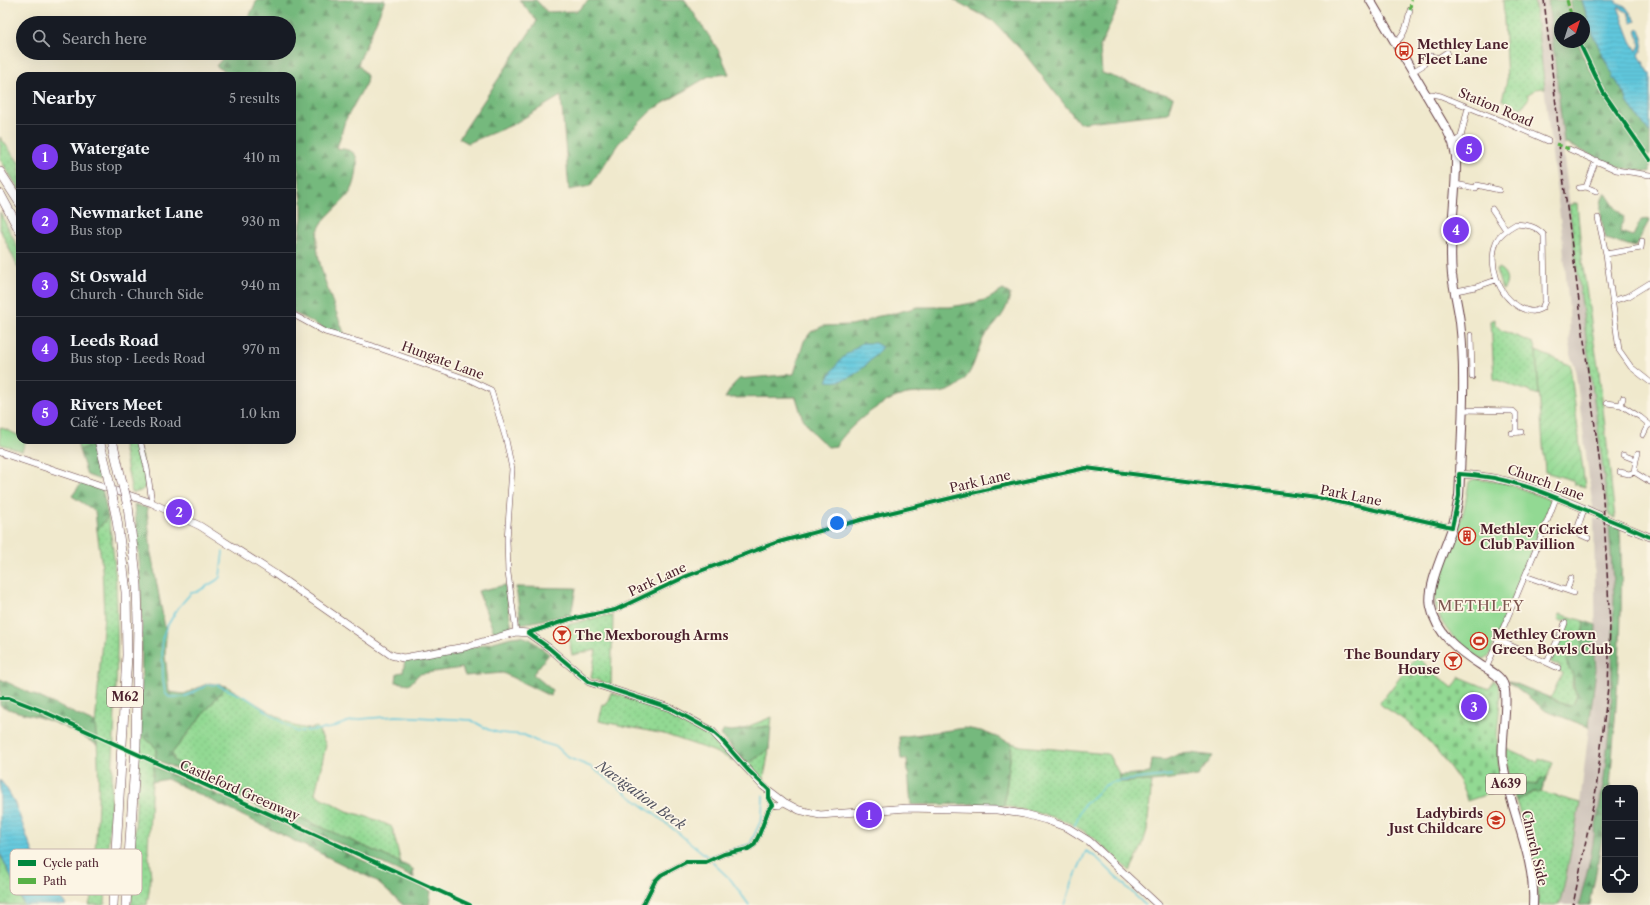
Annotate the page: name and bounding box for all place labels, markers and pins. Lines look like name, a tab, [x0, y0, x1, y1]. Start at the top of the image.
place label: Methley Lane Fleet Lane	[1417, 36, 1509, 67]
bus stop icon: Methley Lane Fleet Lane	[1394, 41, 1414, 61]
pin: 5	[1456, 134, 1482, 164]
pin: 4	[1443, 215, 1469, 245]
pin: 2	[166, 497, 192, 527]
place label: Methley Cricket Club Pavillion	[1480, 521, 1589, 552]
building icon: Methley Cricket Club Pavillion	[1457, 526, 1477, 546]
bar icon: The Mexborough Arms	[552, 625, 572, 645]
place label: Methley Crown Green Bowls Club	[1492, 626, 1613, 657]
place label: The Mexborough Arms	[575, 627, 729, 643]
sports icon: Methley Crown Green Bowls Club	[1469, 631, 1489, 651]
place label: The Boundary House	[1344, 646, 1441, 677]
bar icon: The Boundary House	[1443, 651, 1463, 671]
pin: 3	[1461, 692, 1487, 722]
pin: 1	[856, 800, 882, 830]
place label: Ladybirds Just Childcare	[1387, 805, 1483, 836]
school or university icon: Ladybirds Just Childcare	[1486, 810, 1506, 830]

